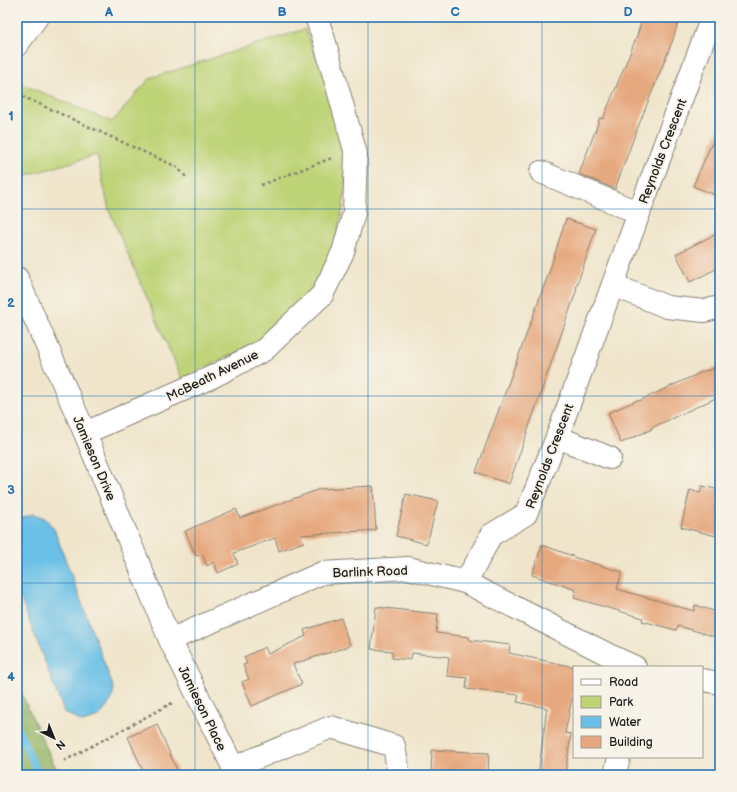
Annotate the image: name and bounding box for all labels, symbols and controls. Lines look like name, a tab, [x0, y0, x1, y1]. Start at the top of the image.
text: A	[104, 4, 113, 20]
text: B	[277, 4, 287, 20]
text: C	[450, 4, 460, 20]
text: D	[623, 4, 633, 20]
street label: Reynolds Crescent	[636, 96, 690, 206]
text: 1	[8, 108, 14, 124]
text: 2	[7, 295, 15, 311]
street label: McBeath Avenue	[164, 347, 261, 405]
street label: Reynolds Crescent	[523, 401, 577, 511]
street label: Jamieson Drive	[69, 414, 119, 503]
text: 3	[7, 482, 15, 498]
street label: Barlink Road	[332, 563, 408, 581]
street label: Jamieson Place	[175, 663, 230, 754]
legend	[573, 666, 703, 758]
text: 4	[7, 669, 15, 685]
text: Road	[609, 675, 638, 690]
text: Park	[609, 695, 633, 710]
text: Water	[609, 715, 641, 730]
north arrow	[34, 718, 74, 758]
text: Building	[609, 735, 653, 750]
text: N	[53, 737, 68, 753]

